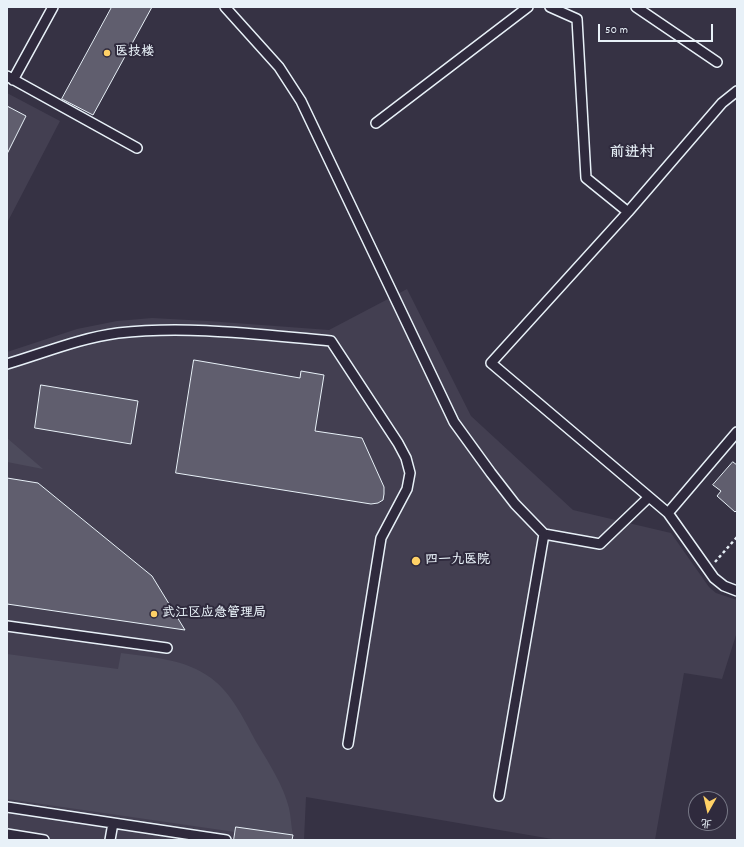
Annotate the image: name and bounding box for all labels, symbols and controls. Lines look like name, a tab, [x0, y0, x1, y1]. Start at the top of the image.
scale bar	[600, 16, 715, 42]
text: 50 m	[605, 22, 628, 39]
place label: 医技楼	[115, 45, 154, 61]
marker: 医技楼	[102, 48, 112, 58]
district label: 前进村	[610, 145, 654, 163]
place label: 四一九医院	[425, 553, 490, 569]
marker: 四一九医院	[410, 555, 422, 567]
place label: 武江区应急管理局	[162, 606, 266, 622]
marker: 武江区应急管理局	[149, 609, 159, 619]
north arrow	[688, 791, 728, 831]
text: 北	[700, 813, 713, 831]

